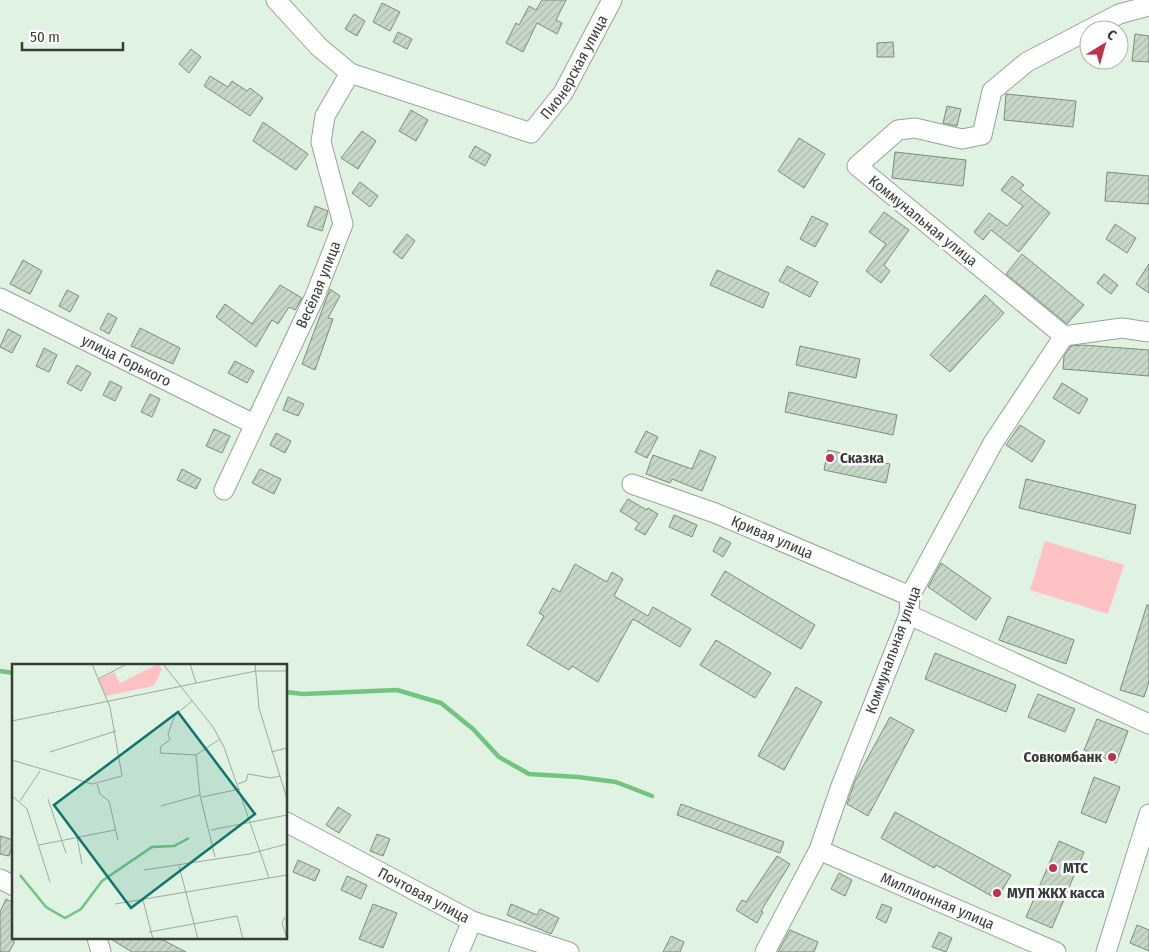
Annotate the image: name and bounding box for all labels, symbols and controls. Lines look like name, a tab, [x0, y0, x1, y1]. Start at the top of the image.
street label: Пионерская улица	[537, 12, 611, 123]
scale bar	[22, 20, 124, 52]
north arrow	[1079, 20, 1129, 70]
text: С	[1103, 26, 1120, 44]
text: 50 m	[30, 28, 60, 46]
street label: Коммунальная улица	[865, 172, 981, 270]
street label: Весёлая улица	[292, 239, 344, 331]
street label: улица Горького	[79, 331, 174, 390]
place label: Сказка	[840, 449, 884, 467]
marker: Сказка	[824, 452, 836, 464]
street label: Кривая улица	[728, 512, 816, 563]
street label: Коммунальная улица	[862, 584, 924, 716]
inset map	[12, 664, 288, 940]
place label: Совкомбанк	[1024, 748, 1102, 766]
marker: Совкомбанк	[1106, 751, 1118, 763]
place label: МТС	[1063, 859, 1088, 877]
marker: МТС	[1047, 862, 1059, 874]
street label: Почтовая улица	[375, 864, 473, 927]
street label: Миллионная улица	[878, 869, 997, 933]
place label: МУП ЖКХ касса	[1007, 884, 1105, 902]
marker: МУП ЖКХ касса	[991, 887, 1003, 899]

